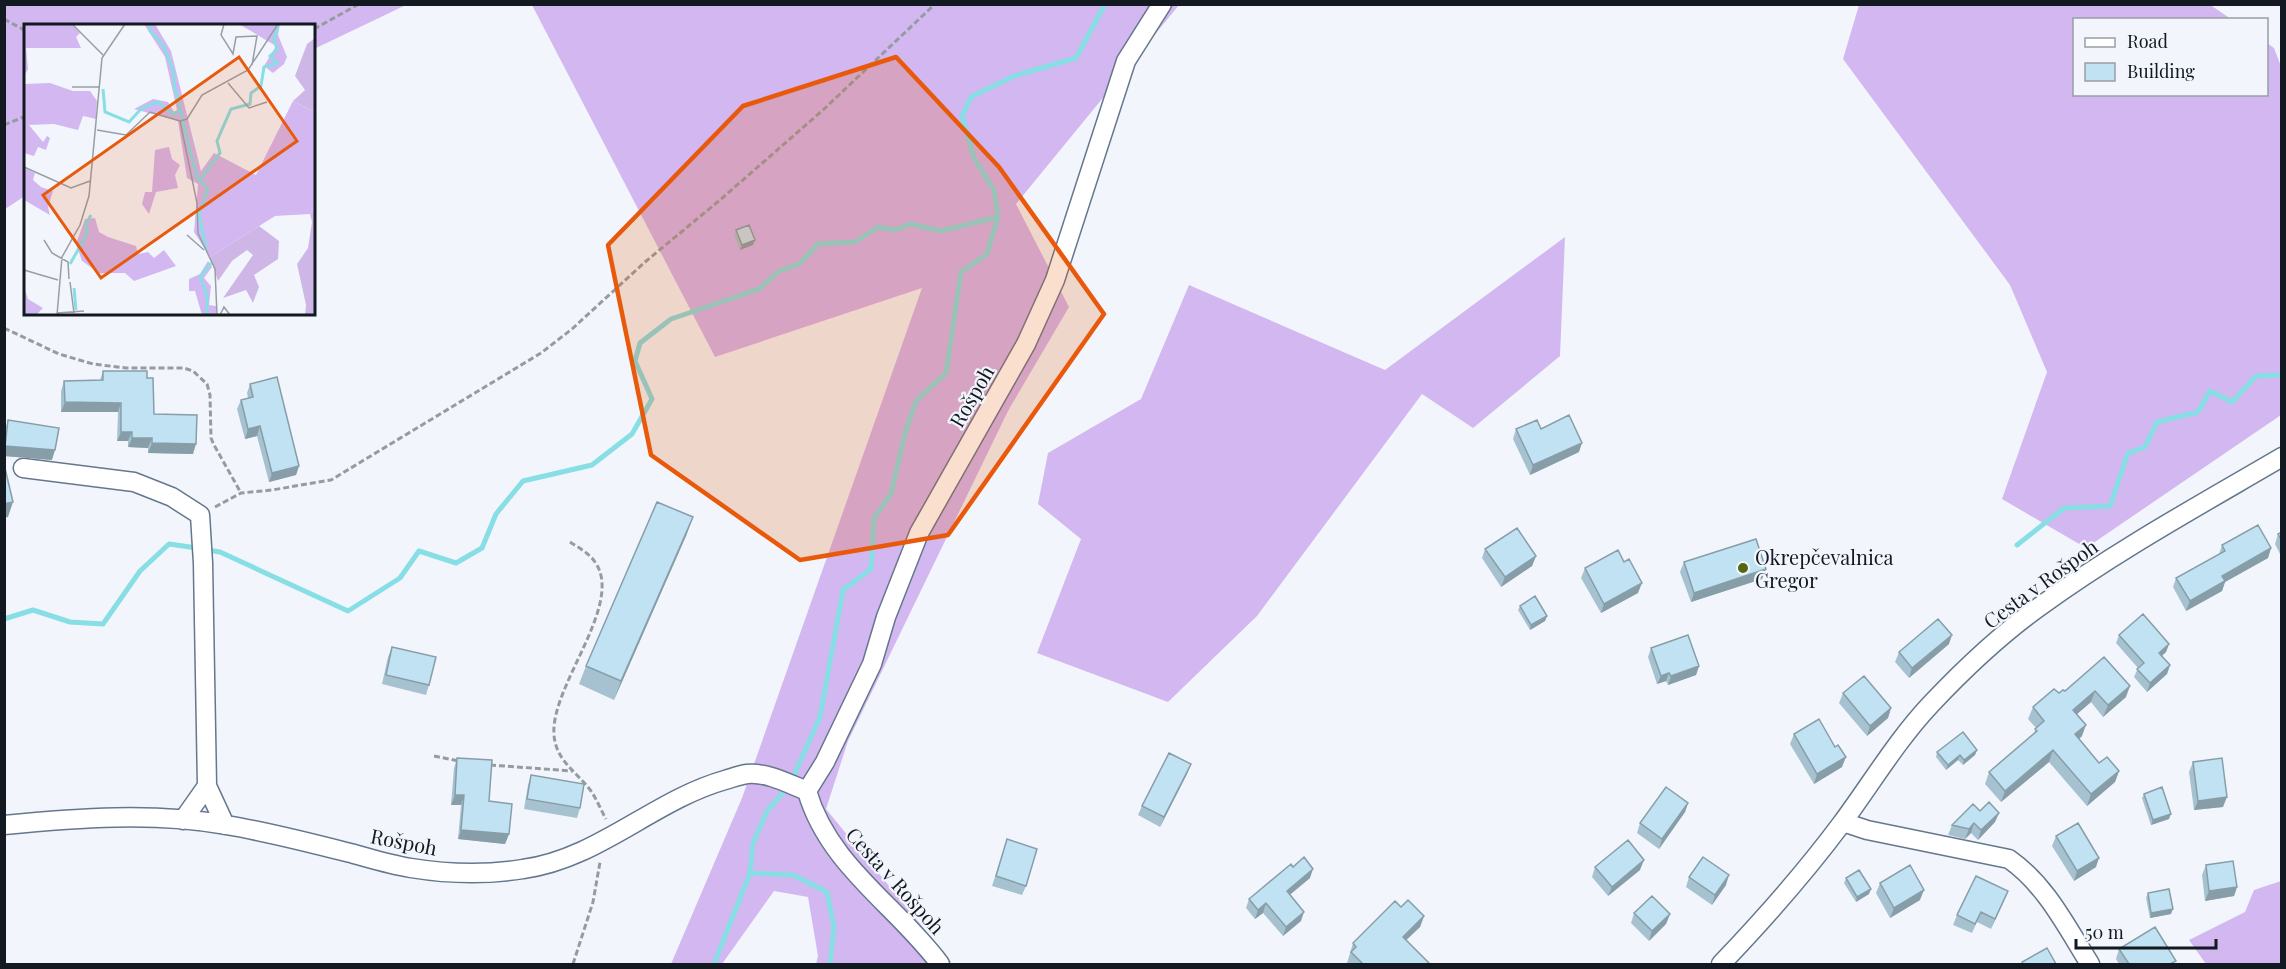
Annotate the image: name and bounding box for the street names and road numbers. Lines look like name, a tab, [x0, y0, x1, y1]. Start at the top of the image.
street label: Rošpoh	[943, 360, 1000, 432]
street label: Cesta v Rošpoh	[1977, 532, 2103, 634]
street label: Rošpoh	[369, 821, 440, 861]
street label: Cesta v Rošpoh	[841, 821, 951, 939]

